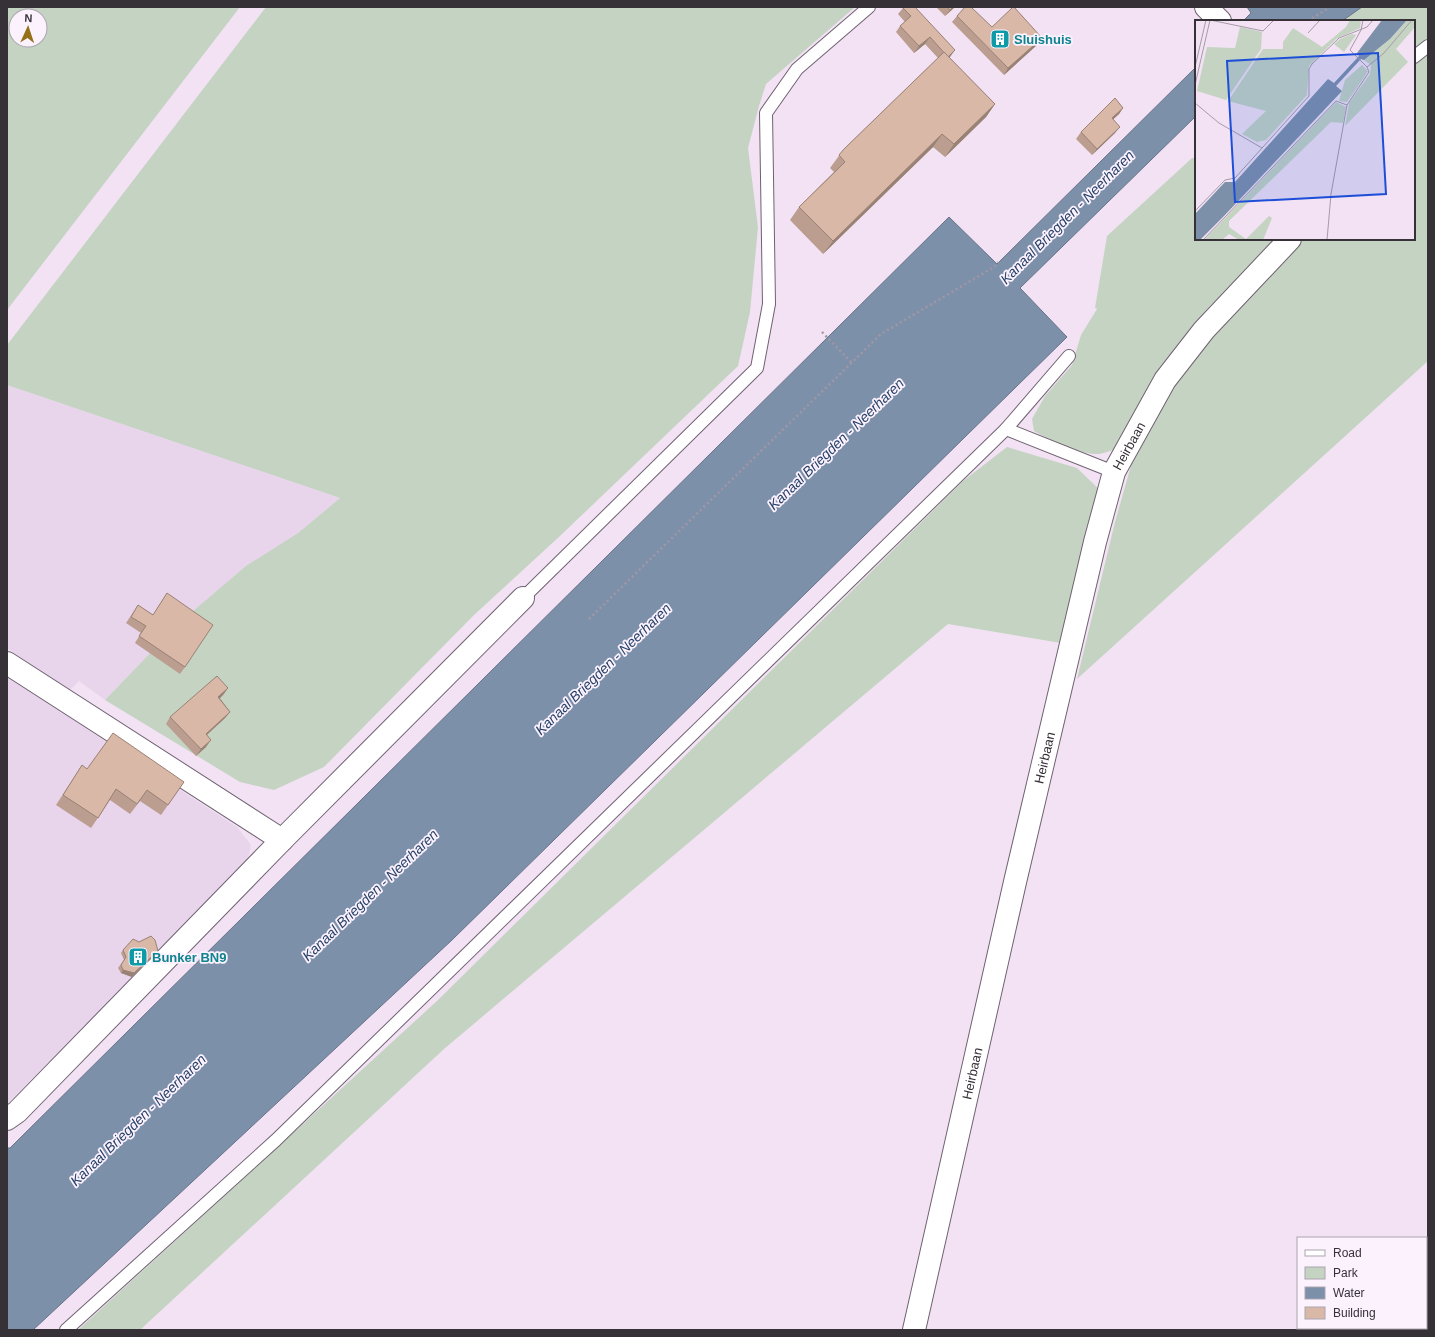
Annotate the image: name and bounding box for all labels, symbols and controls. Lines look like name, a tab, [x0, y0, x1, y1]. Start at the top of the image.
north arrow	[8, 8, 48, 48]
text: N	[24, 12, 33, 24]
inset map	[1195, 20, 1415, 240]
building icon: Sluishuis	[989, 28, 1011, 50]
place label: Sluishuis	[1014, 32, 1072, 47]
water label: Kanaal Briegden - Neerharen	[997, 147, 1137, 287]
water label: Kanaal Briegden - Neerharen	[765, 375, 907, 513]
street label: Heirbaan	[1110, 419, 1148, 473]
water label: Kanaal Briegden - Neerharen	[532, 600, 674, 738]
street label: Heirbaan	[1031, 730, 1058, 785]
water label: Kanaal Briegden - Neerharen	[299, 826, 441, 964]
building icon: Bunker BN9	[127, 946, 149, 968]
place label: Bunker BN9	[152, 950, 226, 965]
street label: Heirbaan	[959, 1046, 985, 1101]
water label: Kanaal Briegden - Neerharen	[67, 1051, 209, 1189]
legend	[1297, 1237, 1427, 1329]
text: Road	[1333, 1246, 1362, 1260]
text: Park	[1333, 1266, 1359, 1280]
text: Water	[1333, 1286, 1365, 1300]
text: Building	[1333, 1306, 1376, 1320]

